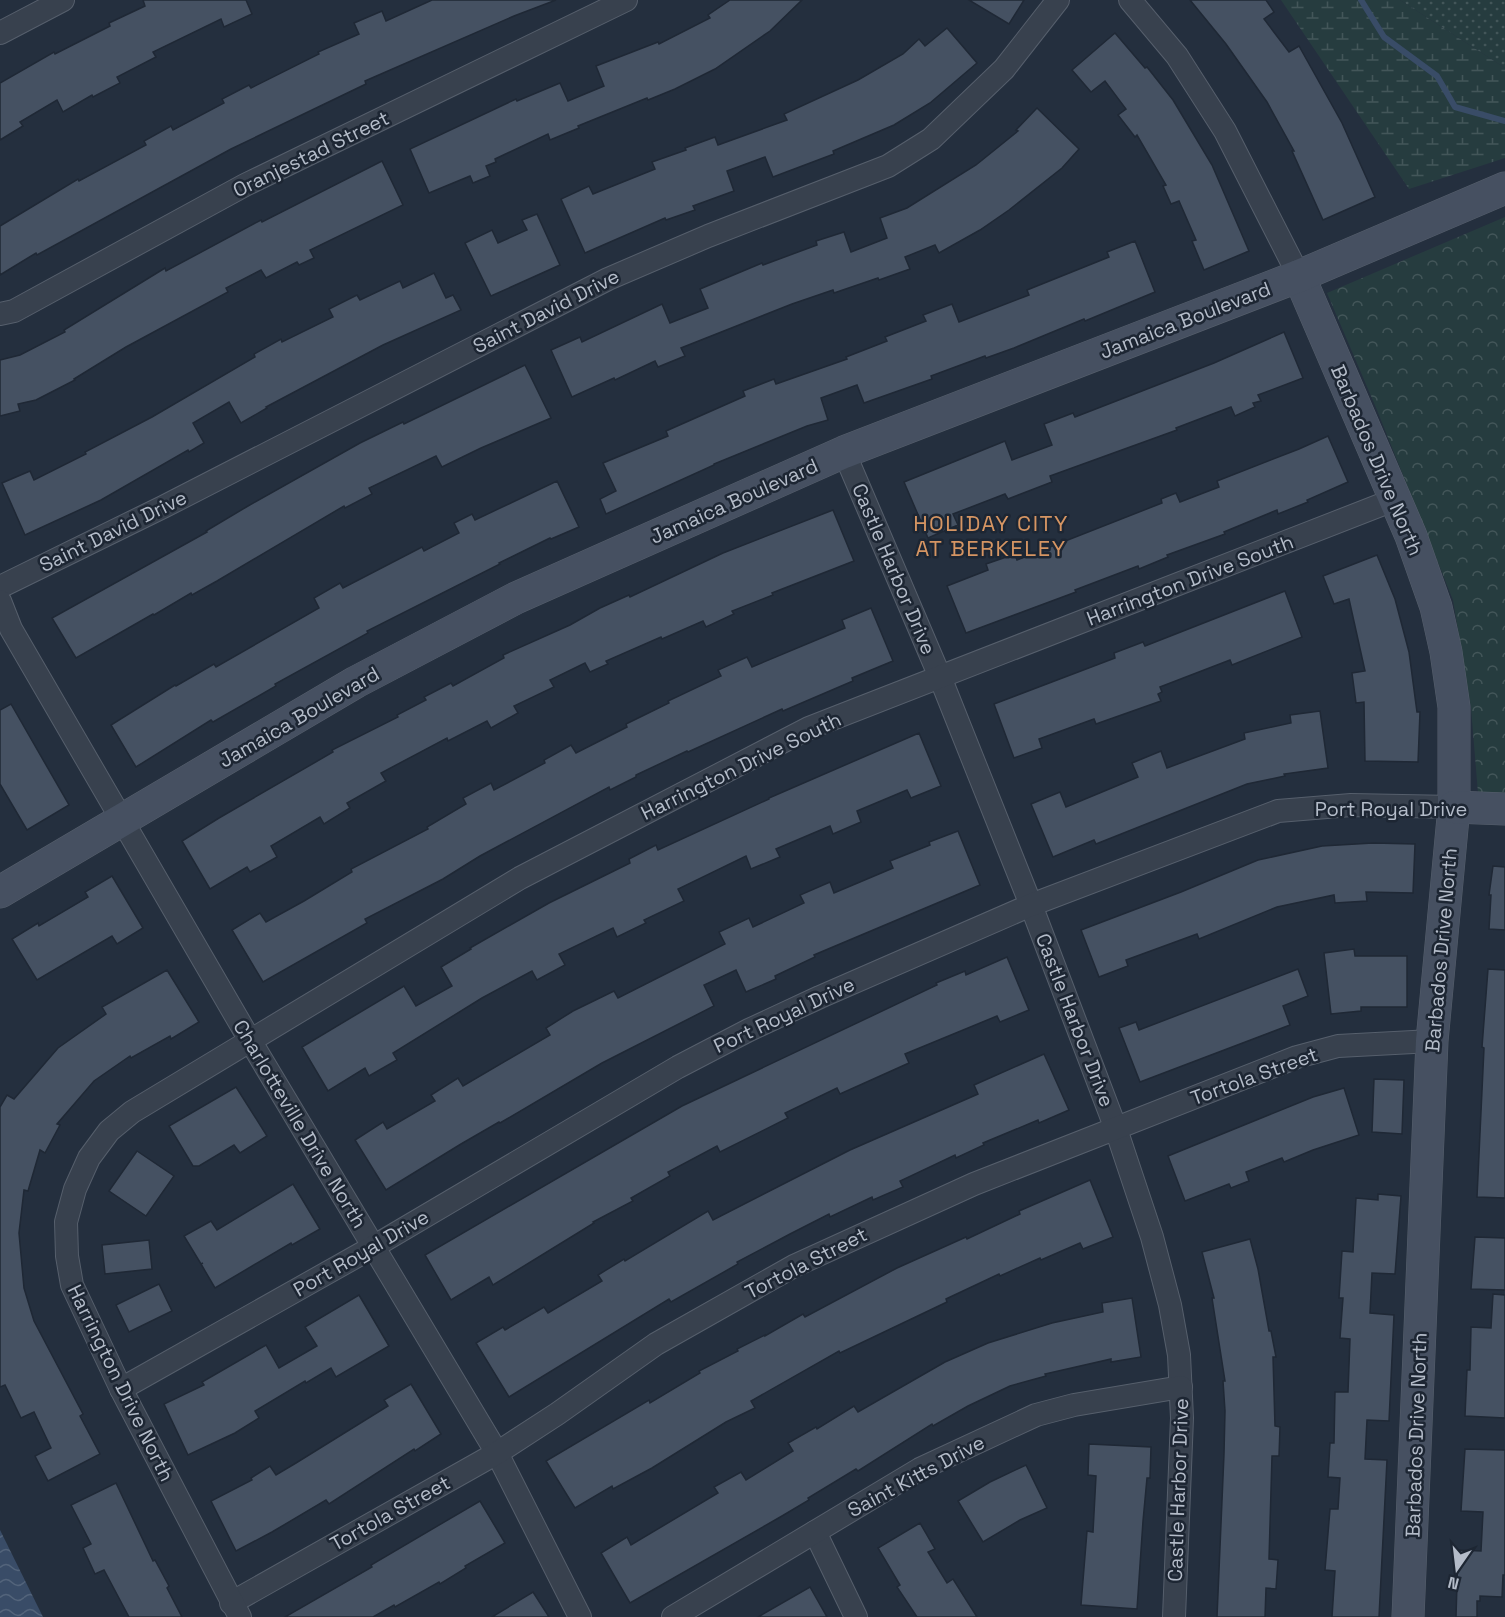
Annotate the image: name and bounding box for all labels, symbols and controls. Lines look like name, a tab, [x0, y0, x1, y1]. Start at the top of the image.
street label: Oranjestad Street	[228, 105, 394, 203]
street label: Saint David Drive	[468, 263, 624, 359]
street label: Jamaica Boulevard	[1096, 275, 1274, 365]
street label: Barbados Drive North	[1325, 361, 1429, 559]
street label: Jamaica Boulevard	[646, 452, 822, 550]
street label: Castle Harbor Drive	[846, 479, 942, 659]
street label: Saint David Drive	[35, 484, 191, 578]
district label: HOLIDAY CITY AT BERKELEY	[913, 509, 1069, 562]
street label: Harrington Drive South	[1083, 529, 1297, 631]
street label: Jamaica Boulevard	[214, 660, 384, 774]
street label: Harrington Drive South	[637, 706, 845, 826]
street label: Port Royal Drive	[1315, 796, 1467, 822]
street label: Barbados Drive North	[1419, 847, 1463, 1053]
street label: Castle Harbor Drive	[1030, 930, 1120, 1110]
street label: Port Royal Drive	[709, 971, 859, 1059]
street label: Charlotteville Drive North	[227, 1015, 373, 1233]
street label: Tortola Street	[1187, 1041, 1321, 1111]
street label: Port Royal Drive	[288, 1204, 434, 1302]
street label: Tortola Street	[741, 1221, 871, 1305]
street label: Harrington Drive North	[62, 1280, 180, 1486]
street label: Barbados Drive North	[1399, 1332, 1433, 1538]
street label: Castle Harbor Drive	[1162, 1398, 1194, 1582]
street label: Saint Kitts Drive	[843, 1429, 989, 1523]
street label: Tortola Street	[325, 1469, 455, 1557]
north arrow	[1427, 1539, 1487, 1599]
text: N	[1446, 1572, 1461, 1595]

